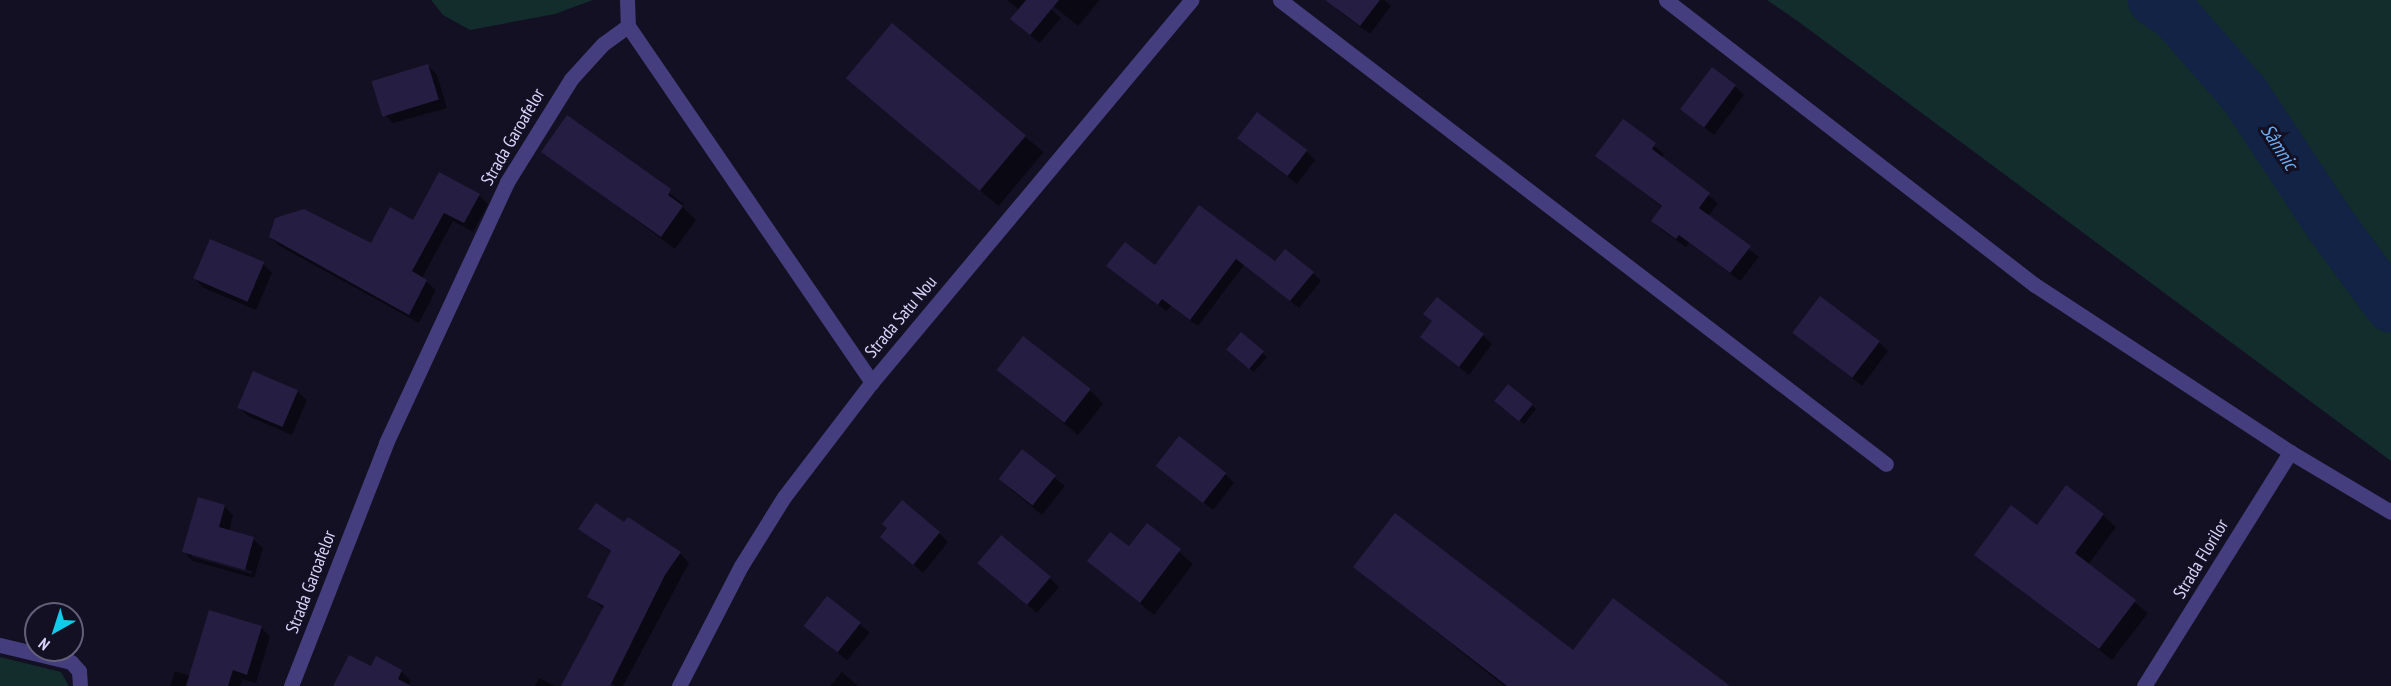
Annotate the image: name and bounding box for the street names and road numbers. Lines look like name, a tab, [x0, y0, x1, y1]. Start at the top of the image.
street label: Strada Garoafelor	[477, 85, 549, 189]
street label: Strada Satu Nou	[860, 272, 942, 362]
street label: Strada Florilor	[2169, 515, 2233, 603]
street label: Strada Garoafelor	[281, 528, 341, 636]

